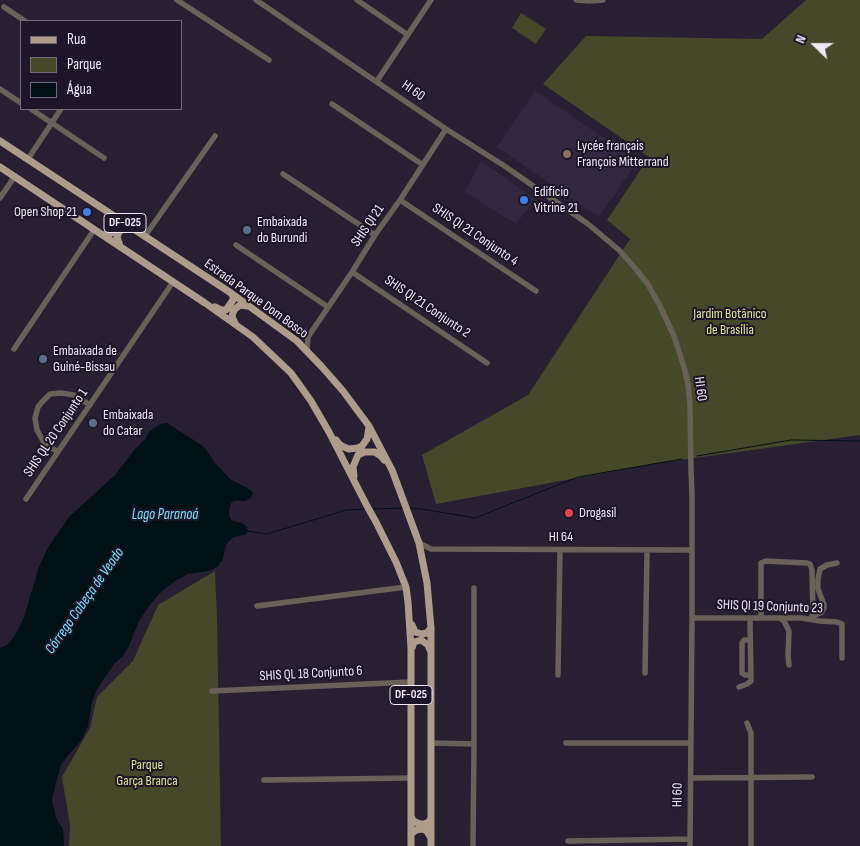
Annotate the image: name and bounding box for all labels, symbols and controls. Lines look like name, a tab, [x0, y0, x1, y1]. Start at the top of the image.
legend	[20, 20, 182, 110]
north arrow	[790, 20, 840, 70]
text: Rua	[67, 30, 86, 49]
text: N	[791, 33, 810, 46]
text: Parque	[67, 55, 102, 74]
street label: HI 60	[398, 77, 428, 105]
text: Água	[67, 80, 92, 99]
place label: Lycée français François Mitterrand	[577, 138, 669, 170]
marker: Lycée français François Mitterrand	[561, 148, 573, 160]
place label: Edifício Vitrine 21	[534, 184, 578, 216]
marker: Edifício Vitrine 21	[518, 194, 530, 206]
street label: SHIS QI 21 Conjunto 4	[429, 200, 521, 270]
street label: SHIS QI 21	[348, 202, 388, 250]
place label: Open Shop 21	[14, 204, 77, 220]
marker: Open Shop 21	[81, 206, 93, 218]
road number: DF-025	[104, 214, 146, 232]
place label: Embaixada do Burundi	[257, 214, 307, 246]
marker: Embaixada do Burundi	[241, 224, 253, 236]
street label: Estrada Parque Dom Bosco	[201, 256, 311, 342]
street label: SHIS QI 21 Conjunto 2	[381, 272, 473, 342]
park label: Jardim Botânico de Brasília	[693, 306, 767, 338]
place label: Embaixada de Guiné-Bissau	[53, 343, 117, 376]
marker: Embaixada de Guiné-Bissau	[37, 353, 49, 365]
street label: HI 60	[690, 376, 710, 402]
street label: SHIS QL 20 Conjunto 1	[20, 386, 92, 480]
place label: Embaixada do Catar	[103, 407, 153, 440]
marker: Embaixada do Catar	[87, 417, 99, 429]
place label: Drogasil	[579, 505, 616, 521]
water label: Lago Paranoá	[132, 506, 198, 524]
marker: Drogasil	[563, 507, 575, 519]
street label: HI 64	[549, 529, 573, 545]
water label: Córrego Cabeça de Veado	[42, 544, 128, 658]
street label: SHIS QI 19 Conjunto 23	[717, 597, 823, 617]
street label: SHIS QL 18 Conjunto 6	[259, 663, 363, 685]
road number: DF-025	[390, 686, 432, 704]
park label: Parque Garça Branca	[116, 757, 178, 790]
street label: HI 60	[669, 783, 687, 807]

